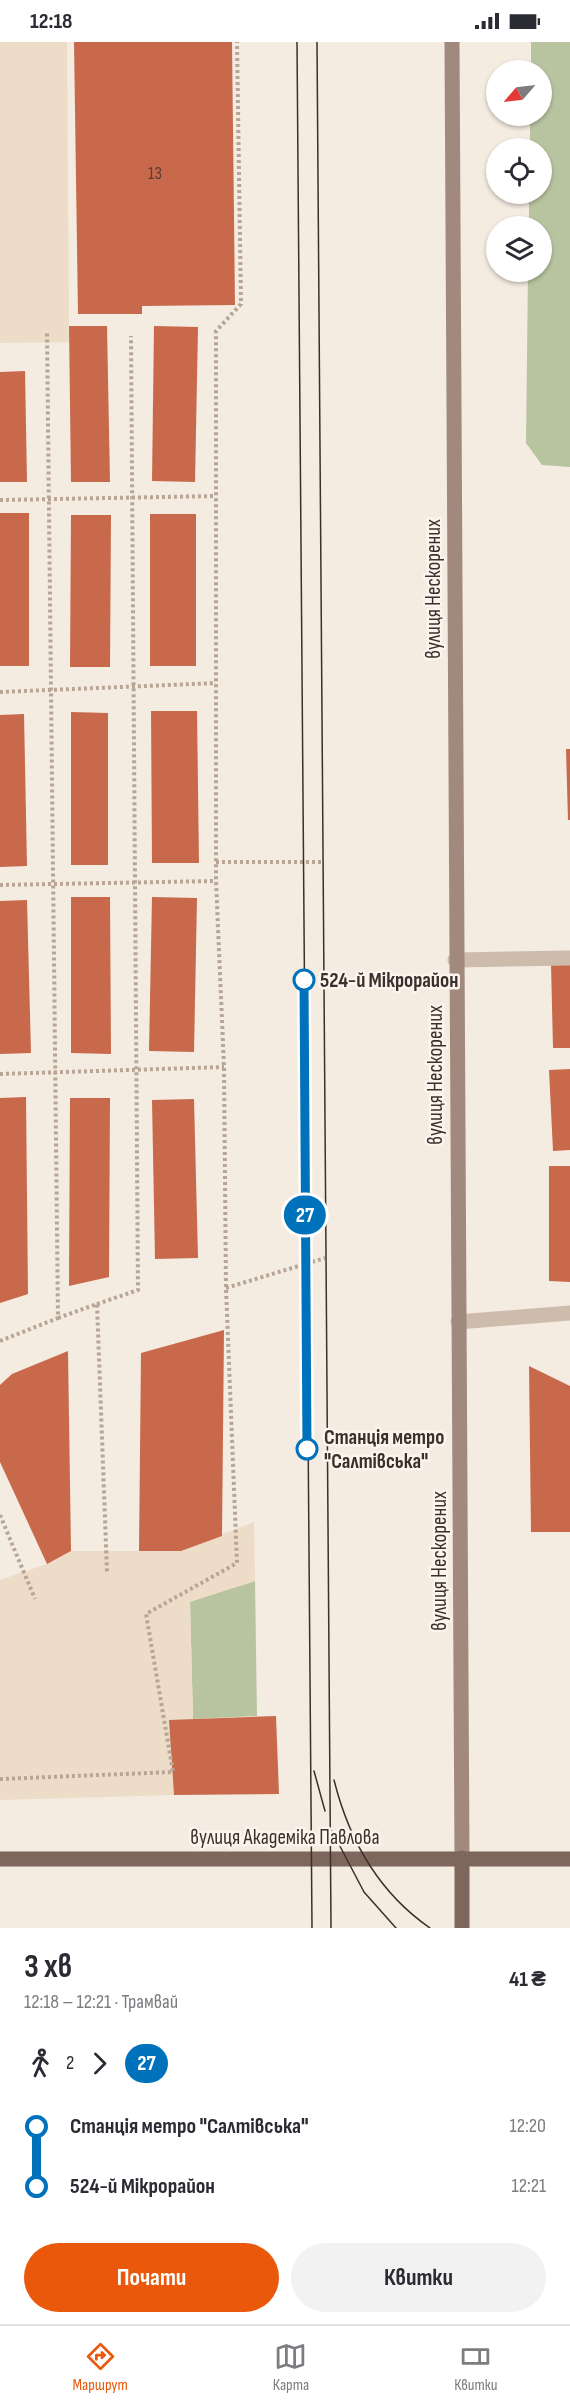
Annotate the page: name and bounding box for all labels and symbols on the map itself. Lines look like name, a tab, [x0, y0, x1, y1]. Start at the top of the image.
north arrow	[486, 60, 552, 126]
house number: 13	[148, 163, 162, 184]
street label: вулиця Нескорених	[421, 519, 446, 659]
place label: 524-й Мікрорайон	[320, 968, 458, 993]
marker: 524-й Мікрорайон	[293, 969, 315, 991]
street label: вулиця Нескорених	[423, 1005, 448, 1145]
line badge: 27	[278, 1196, 332, 1234]
place label: Станція метро "Салтівська"	[324, 1425, 444, 1474]
marker: Станція метро "Салтівська"	[296, 1438, 318, 1460]
street label: вулиця Нескорених	[427, 1491, 452, 1631]
street label: вулиця Академіка Павлова	[190, 1825, 380, 1850]

